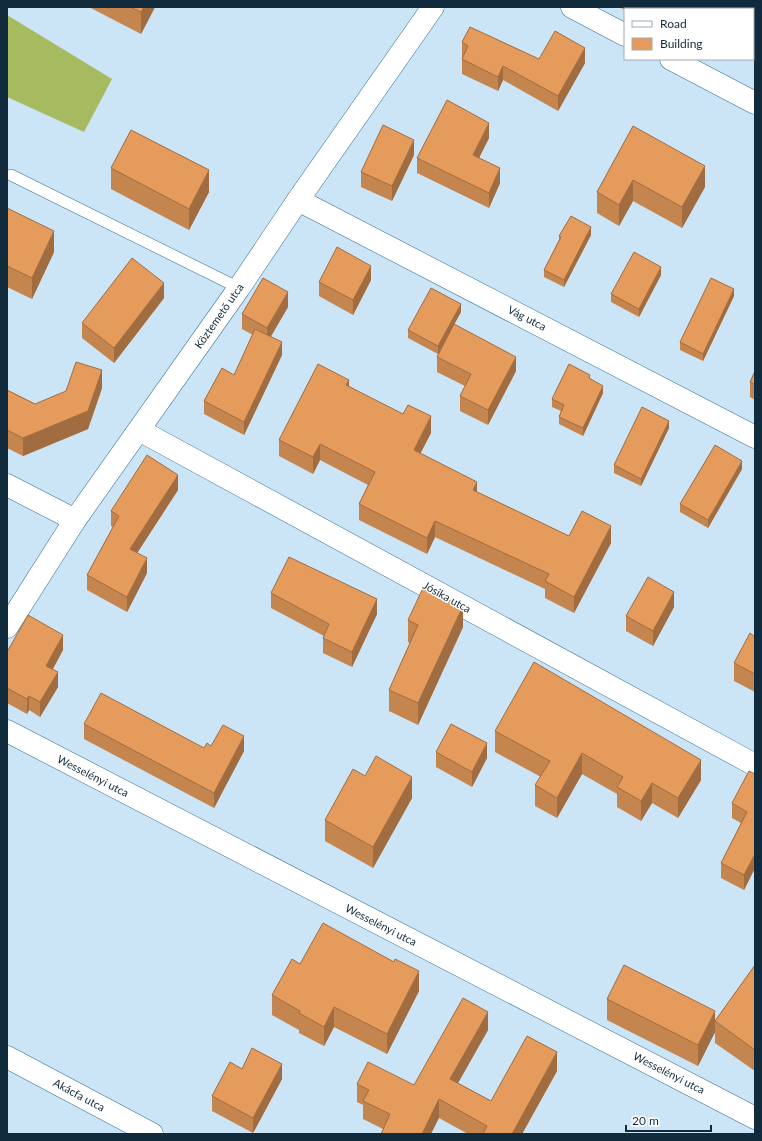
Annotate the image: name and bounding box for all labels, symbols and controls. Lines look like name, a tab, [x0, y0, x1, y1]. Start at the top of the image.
legend	[624, 8, 754, 60]
text: Road	[660, 16, 687, 31]
text: Building	[660, 36, 703, 51]
street label: Köztemető utca	[191, 281, 246, 351]
street label: Vág utca	[506, 302, 549, 333]
street label: Jósika utca	[421, 578, 473, 615]
street label: Wesselényi utca	[55, 752, 131, 799]
street label: Wesselényi utca	[343, 901, 419, 948]
street label: Wesselényi utca	[631, 1049, 707, 1096]
street label: Akácfa utca	[51, 1076, 107, 1114]
scale bar	[626, 1107, 711, 1133]
text: 20 m	[632, 1113, 659, 1128]

